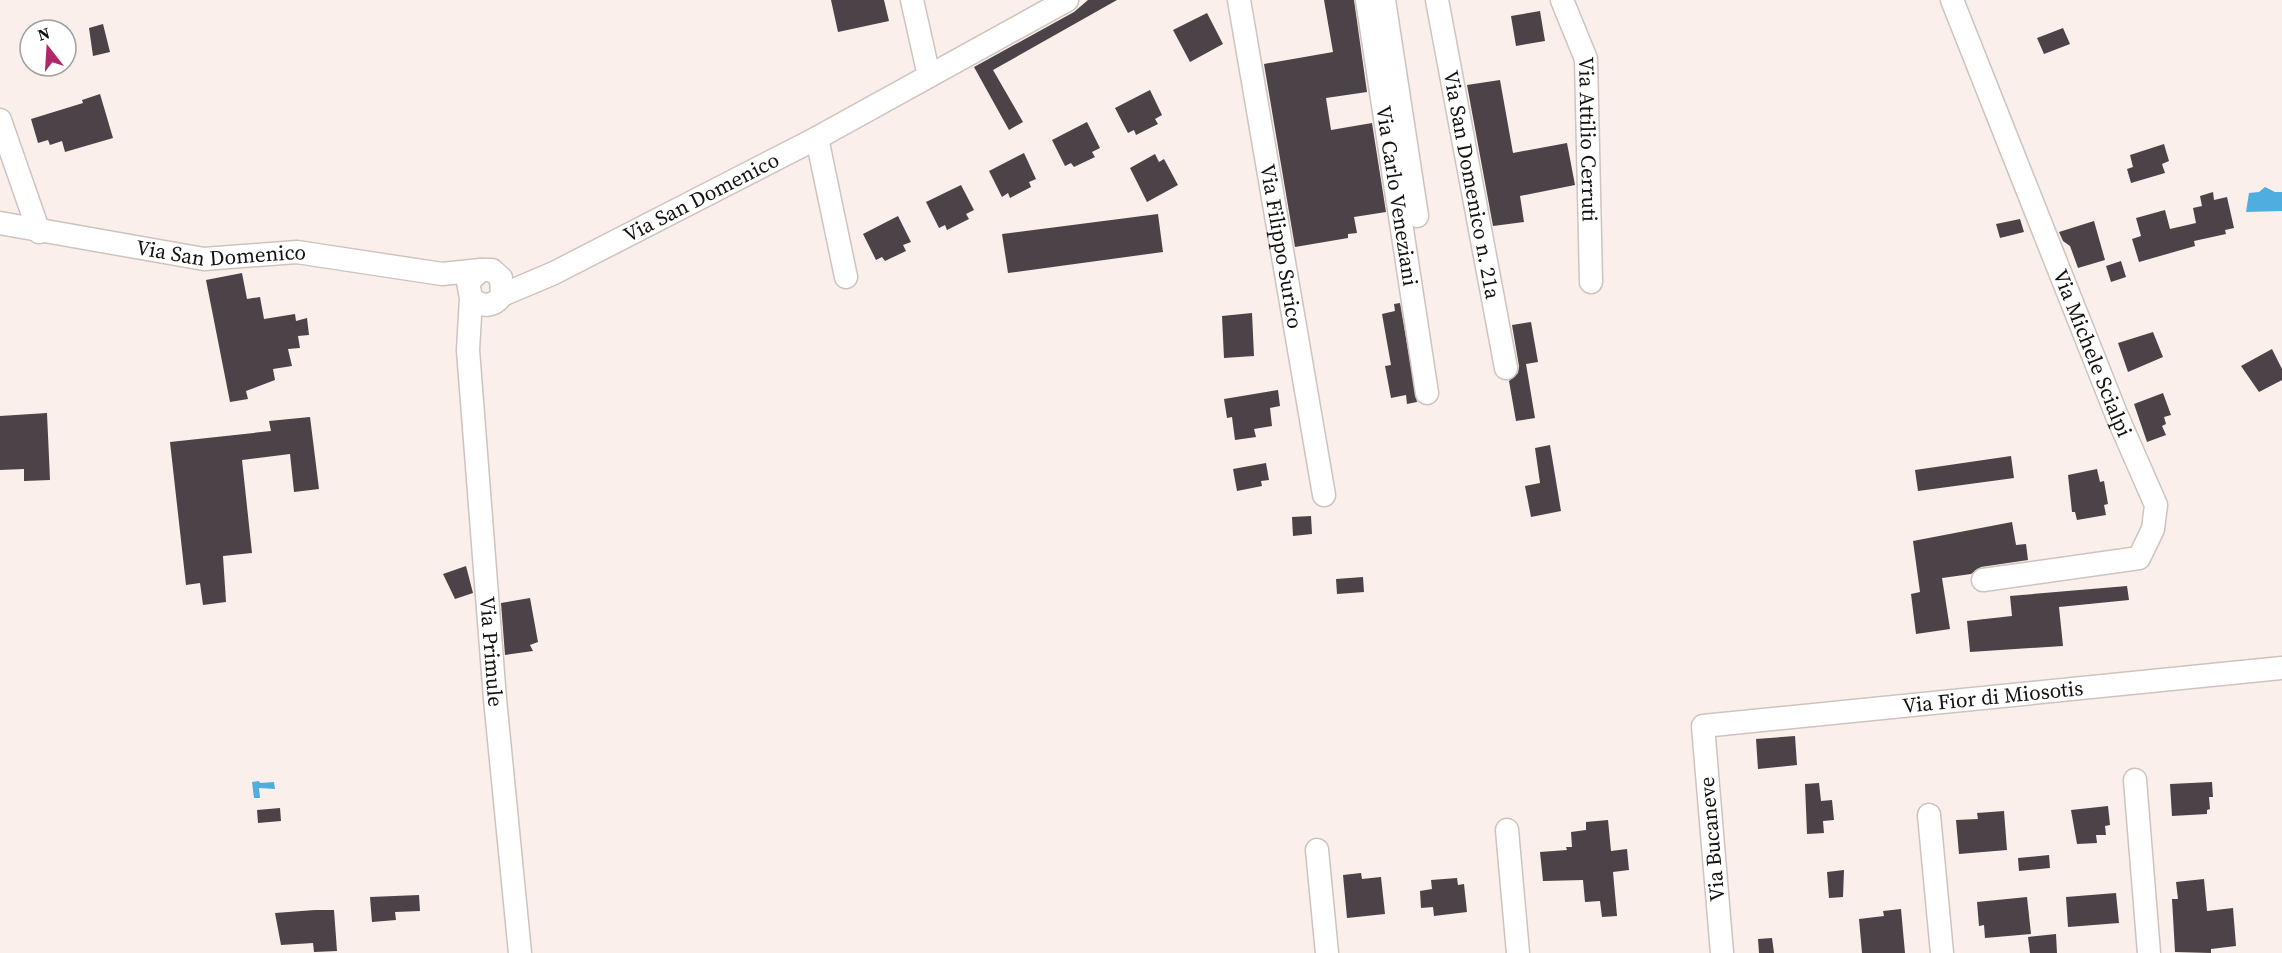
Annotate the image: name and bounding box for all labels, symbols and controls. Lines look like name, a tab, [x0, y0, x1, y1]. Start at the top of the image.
north arrow	[18, 18, 78, 78]
text: N	[35, 21, 53, 46]
street label: Via Attilio Cerruti	[1572, 56, 1605, 222]
street label: Via San Domenico n. 21a	[1437, 68, 1508, 302]
street label: Via Carlo Veneziani	[1369, 103, 1425, 288]
street label: Via San Domenico	[618, 145, 784, 249]
street label: Via Filippo Surico	[1253, 162, 1310, 331]
street label: Via San Domenico	[134, 232, 308, 273]
street label: Via Michele Scialpi	[2046, 265, 2139, 441]
street label: Via Primule	[473, 595, 511, 708]
street label: Via Fior di Miosotis	[1901, 673, 2084, 720]
street label: Via Bucaneve	[1692, 775, 1731, 903]

